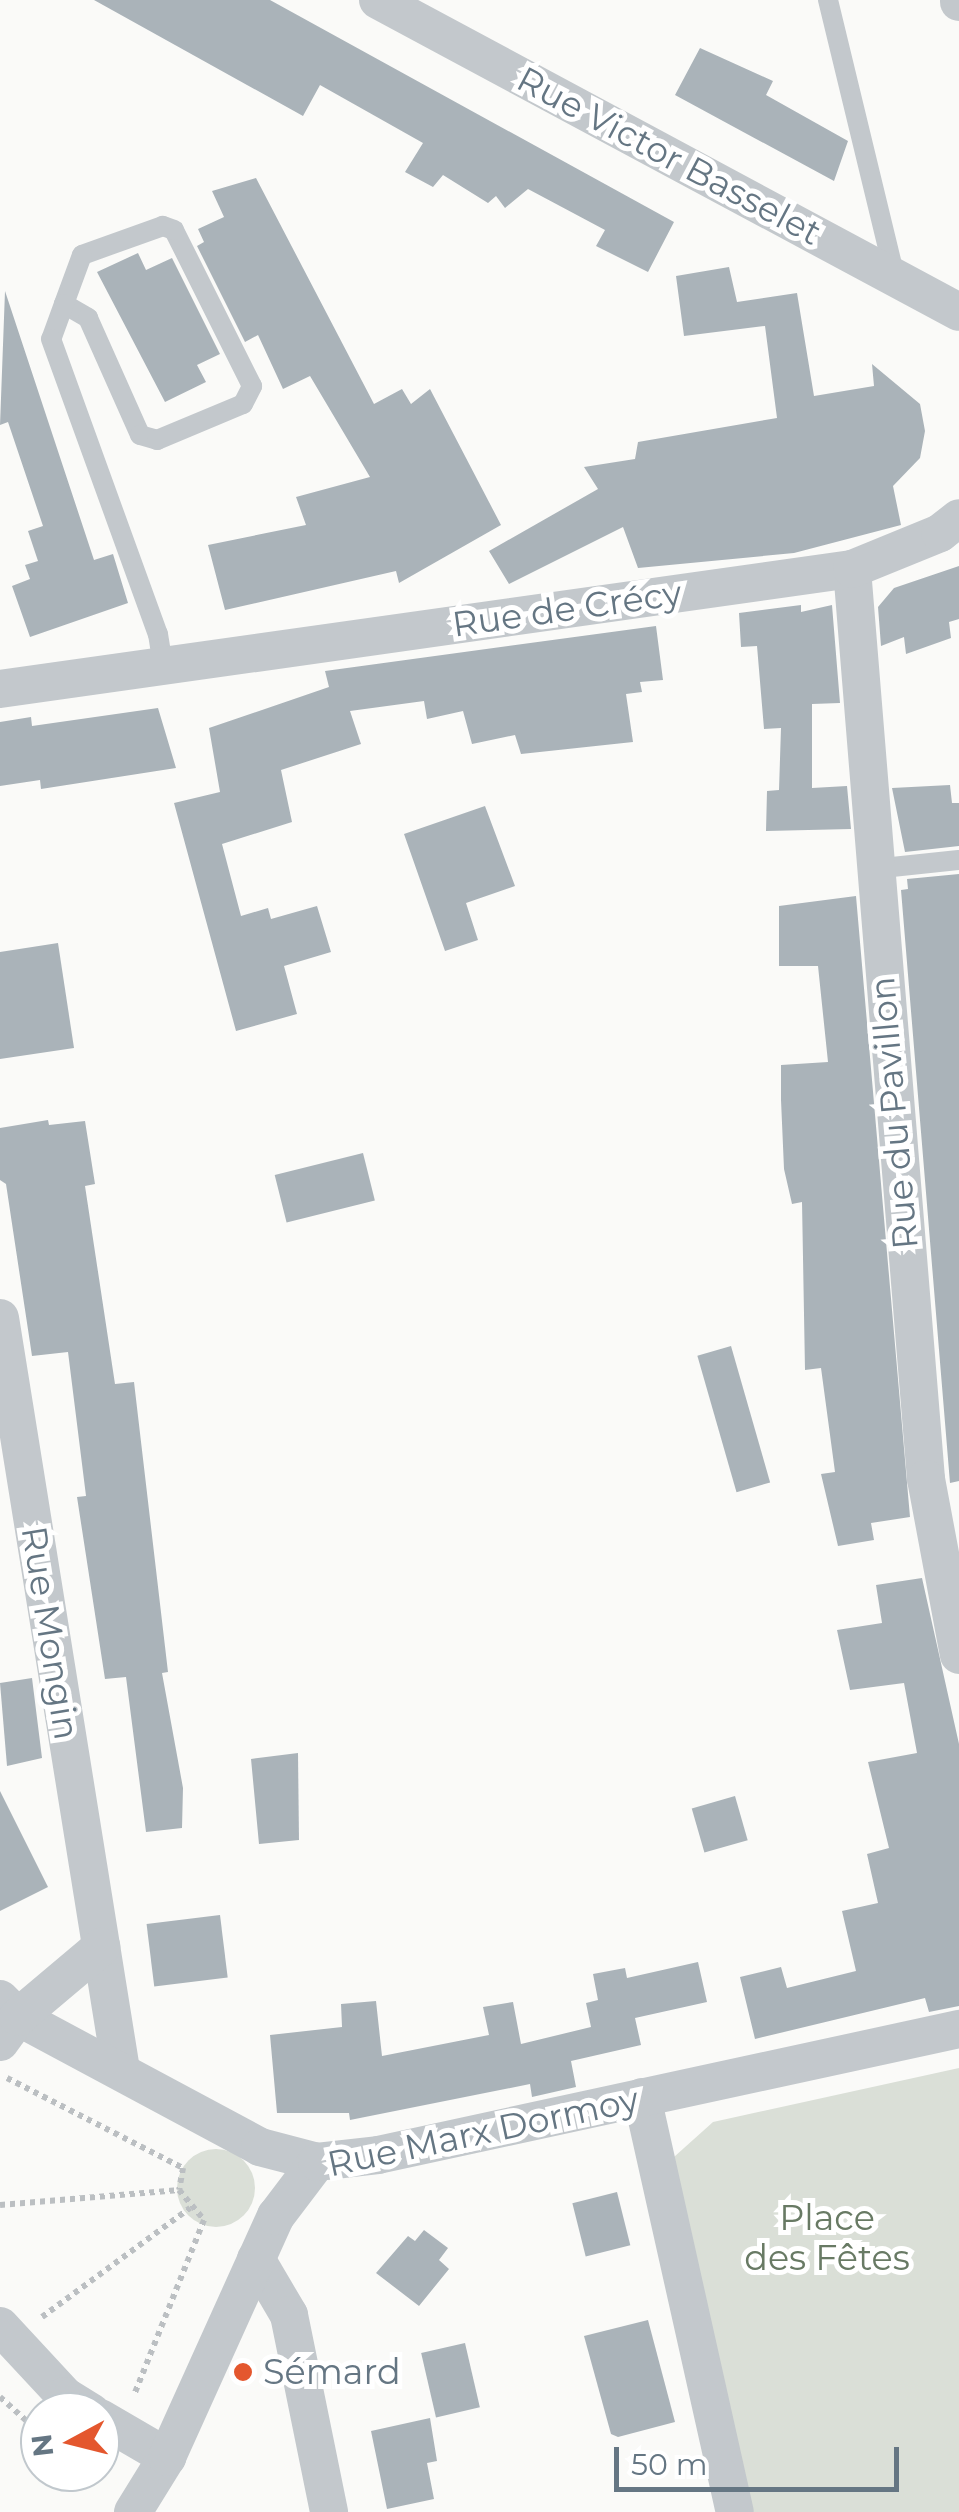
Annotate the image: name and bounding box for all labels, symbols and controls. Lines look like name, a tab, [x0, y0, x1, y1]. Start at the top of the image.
street label: Rue Victor Basselet	[510, 58, 828, 254]
street label: Rue de Crécy	[450, 572, 684, 646]
street label: Rue du Pavillon	[861, 975, 927, 1251]
street label: Rue Mongin	[12, 1523, 88, 1743]
street label: Rue Marx Dormoy	[324, 2079, 642, 2185]
park label: Place des Fêtes	[744, 2197, 910, 2279]
place label: Sémard	[263, 2351, 401, 2393]
marker: Sémard	[232, 2361, 254, 2383]
north arrow	[20, 2392, 120, 2492]
scale bar	[619, 2427, 904, 2489]
text: N	[24, 2432, 60, 2459]
text: 50 m	[631, 2446, 708, 2483]

